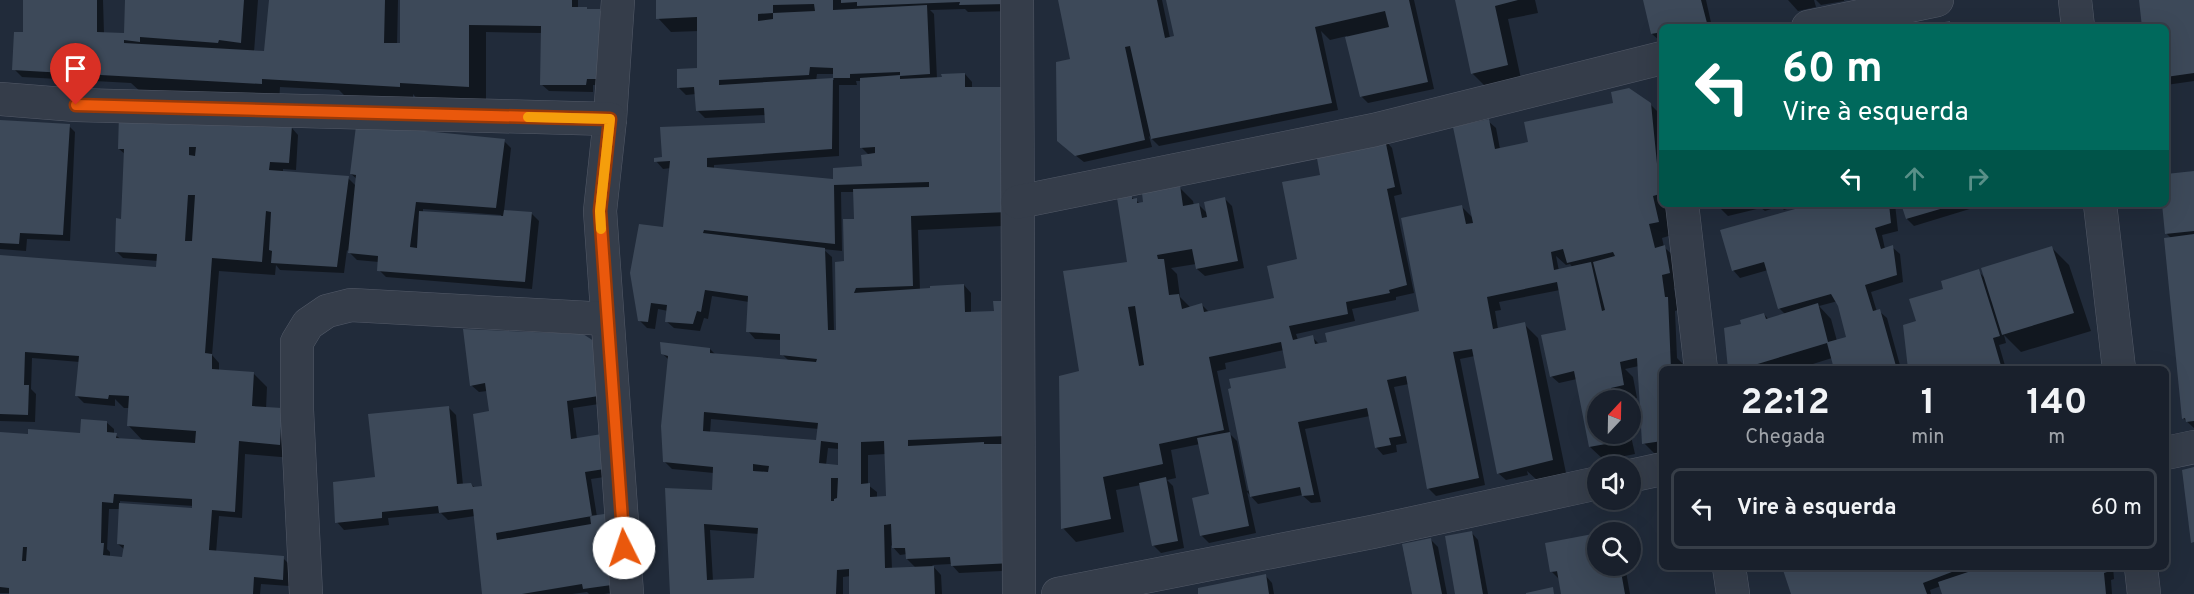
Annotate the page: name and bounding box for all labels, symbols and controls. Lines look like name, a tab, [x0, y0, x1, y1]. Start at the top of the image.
pin	[50, 43, 101, 105]
text: 60 m	[1782, 44, 1883, 97]
icon: left	[1683, 48, 1761, 126]
icon: arrive	[59, 52, 92, 85]
text: Vire à esquerda	[1782, 96, 1969, 130]
icon: left	[1835, 162, 1868, 195]
icon: ahead	[1898, 162, 1931, 195]
icon: right	[1961, 162, 1994, 195]
text: 22:12	[1741, 381, 1830, 427]
text: 1	[1921, 381, 1935, 427]
text: 140	[2026, 381, 2087, 427]
north arrow	[1587, 390, 1641, 444]
map controls	[1587, 390, 1641, 576]
text: Chegada	[1745, 425, 1825, 451]
text: min	[1911, 425, 1945, 451]
text: m	[2048, 425, 2065, 451]
button: sound	[1587, 456, 1641, 510]
icon: left	[1686, 492, 1719, 525]
text: Vire à esquerda	[1737, 495, 1896, 522]
text: 60 m	[2091, 495, 2142, 522]
position arrow	[592, 516, 656, 580]
button: search	[1587, 522, 1641, 576]

